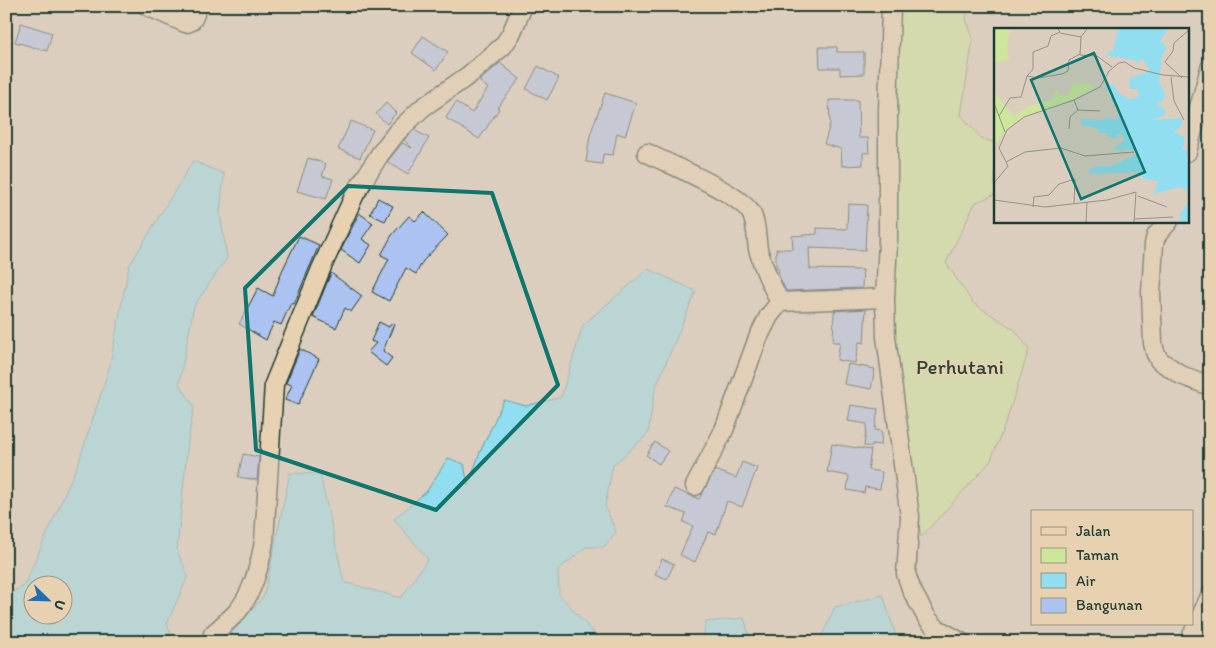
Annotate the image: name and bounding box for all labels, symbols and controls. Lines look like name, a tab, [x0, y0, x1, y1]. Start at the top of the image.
inset map	[994, 28, 1188, 222]
park label: Perhutani	[916, 354, 1004, 379]
legend	[1031, 510, 1194, 626]
text: Jalan	[1076, 522, 1110, 540]
text: Taman	[1076, 546, 1119, 564]
text: Air	[1076, 572, 1095, 590]
north arrow	[22, 576, 72, 626]
text: Bangunan	[1076, 596, 1143, 614]
text: U	[50, 597, 69, 612]

